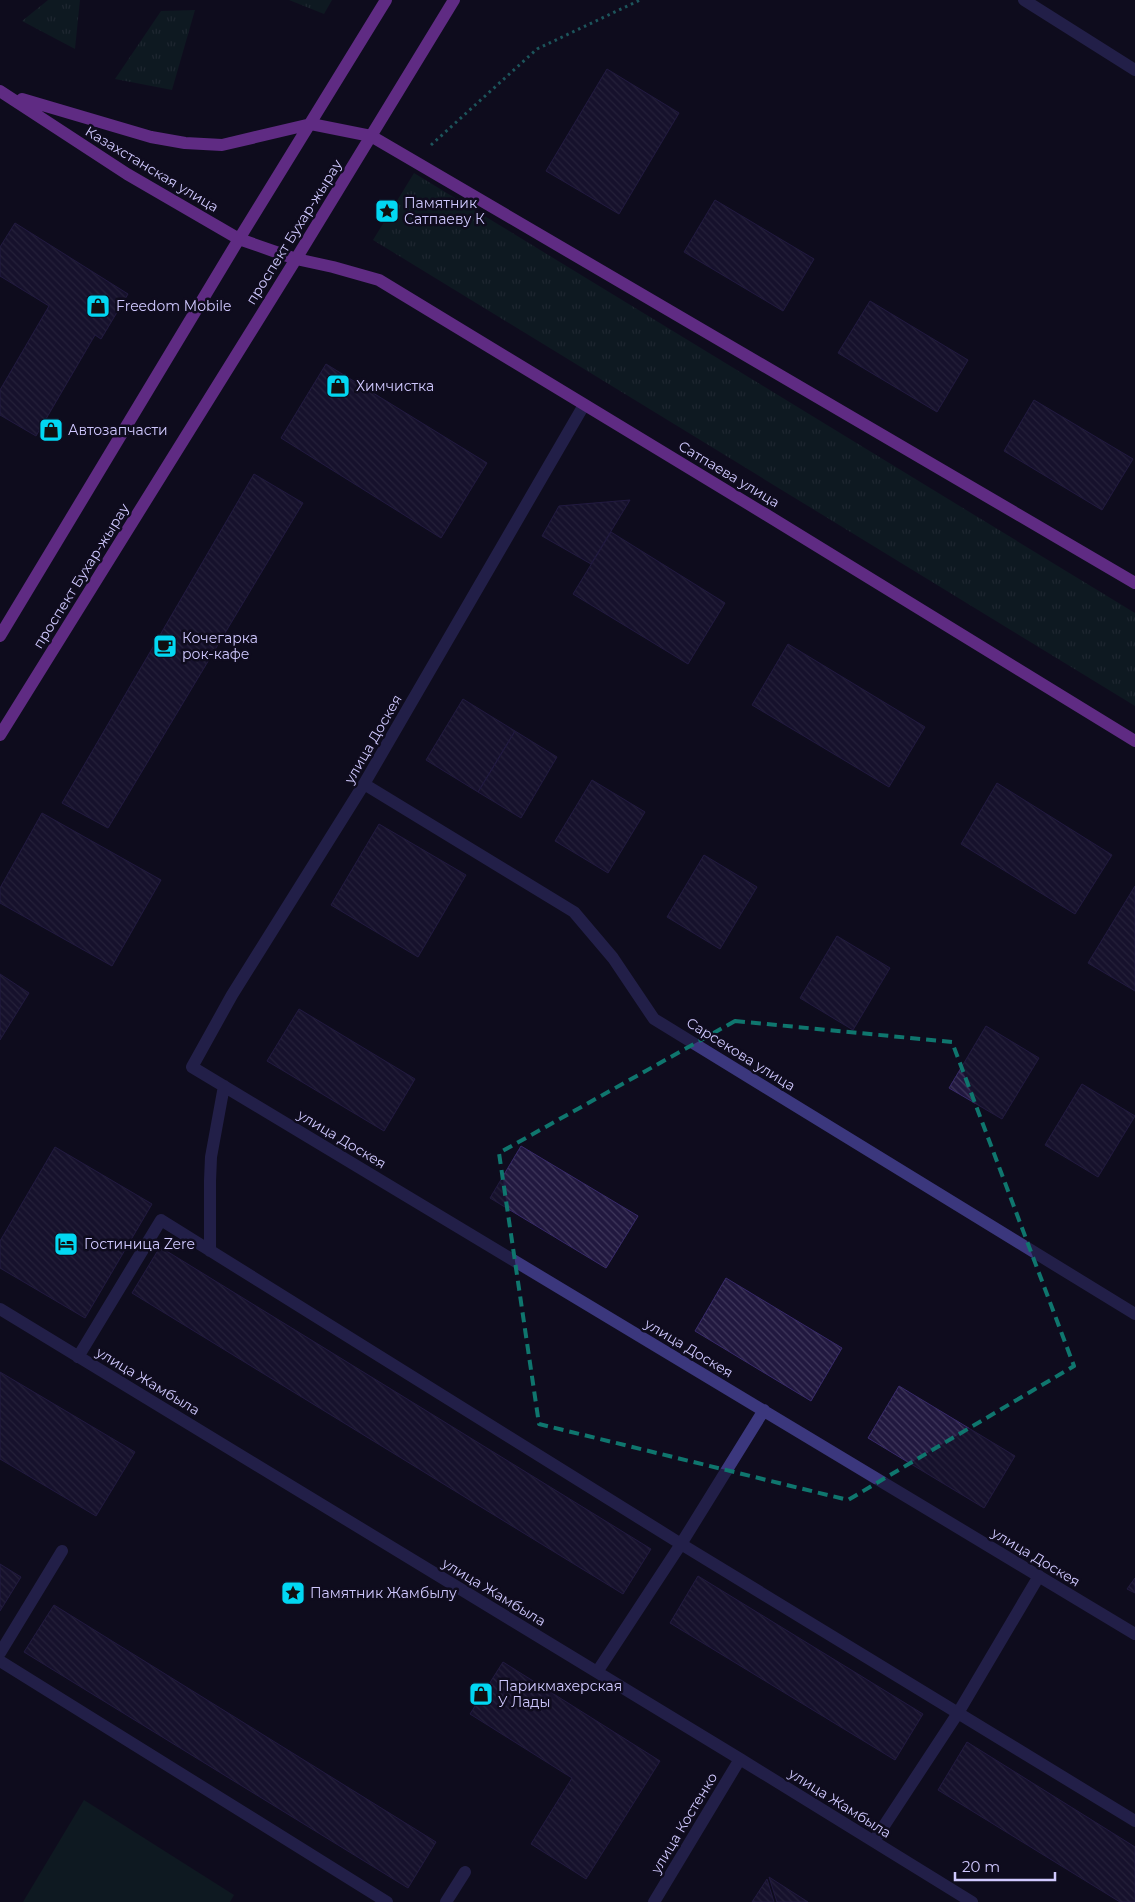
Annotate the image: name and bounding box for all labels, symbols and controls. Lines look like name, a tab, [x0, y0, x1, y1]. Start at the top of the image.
street label: Казахстанская улица	[82, 122, 222, 216]
street label: проспект Бухар-жырау	[242, 156, 346, 308]
place label: Памятник Сатпаеву К	[404, 194, 485, 228]
place icon: Памятник Сатпаеву К	[374, 198, 400, 224]
shop icon: Freedom Mobile	[85, 293, 111, 319]
place label: Freedom Mobile	[116, 297, 232, 315]
shop icon: Химчистка	[325, 373, 351, 399]
place label: Химчистка	[356, 377, 434, 395]
shop icon: Автозапчасти	[38, 417, 64, 443]
place label: Автозапчасти	[68, 421, 168, 439]
street label: Сатпаева улица	[675, 437, 783, 511]
street label: проспект Бухар-жырау	[29, 500, 133, 652]
place label: Кочегарка рок-кафе	[182, 629, 258, 663]
cafe icon: Кочегарка рок-кафе	[152, 633, 178, 659]
street label: улица Доскея	[340, 691, 406, 788]
street label: Сарсекова улица	[683, 1013, 799, 1095]
street label: улица Доскея	[294, 1105, 389, 1172]
hotel icon: Гостиница Zere	[53, 1231, 79, 1257]
place label: Гостиница Zere	[84, 1235, 195, 1253]
street label: улица Доскея	[641, 1314, 736, 1381]
street label: улица Жамбыла	[92, 1342, 203, 1419]
street label: улица Доскея	[988, 1523, 1083, 1590]
street label: улица Жамбыла	[438, 1553, 549, 1630]
place icon: Памятник Жамбылу	[280, 1580, 306, 1606]
place label: Памятник Жамбылу	[310, 1584, 457, 1602]
place label: Парикмахерская У Лады	[498, 1677, 622, 1711]
shop icon: Парикмахерская У Лады	[468, 1681, 494, 1707]
street label: улица Жамбыла	[784, 1764, 895, 1842]
street label: улица Костенко	[646, 1769, 721, 1878]
scale bar	[955, 1850, 1055, 1882]
text: 20 m	[962, 1857, 1000, 1876]

